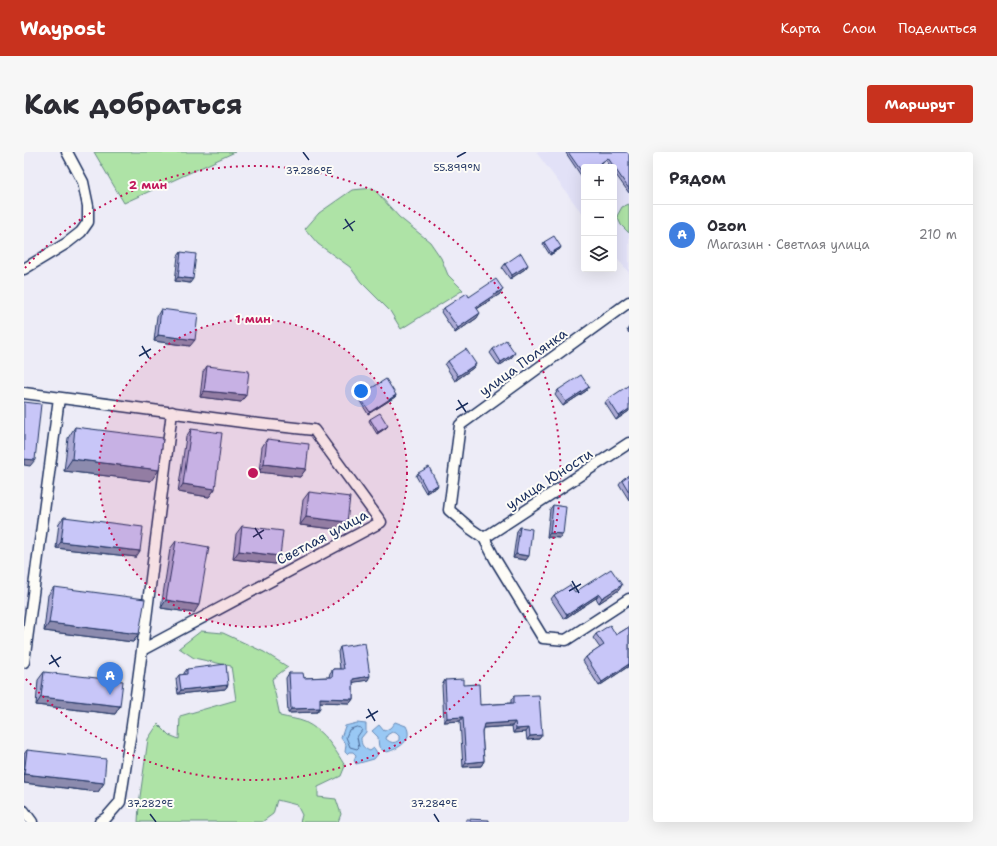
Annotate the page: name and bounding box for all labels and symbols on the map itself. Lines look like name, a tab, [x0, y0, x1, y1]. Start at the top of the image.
text: 55.899°N	[434, 161, 480, 174]
text: 37.286°E	[286, 164, 332, 177]
text: 2 мин	[129, 177, 167, 193]
text: 1 мин	[235, 311, 271, 327]
street label: улица Полянка	[476, 324, 571, 400]
your location	[351, 381, 371, 401]
street label: улица Юности	[502, 444, 596, 514]
centre of rings	[246, 466, 260, 480]
street label: Светлая улица	[273, 505, 371, 569]
pin: A	[97, 662, 123, 695]
text: 37.282°E	[127, 797, 173, 810]
text: 37.284°E	[411, 797, 457, 810]

